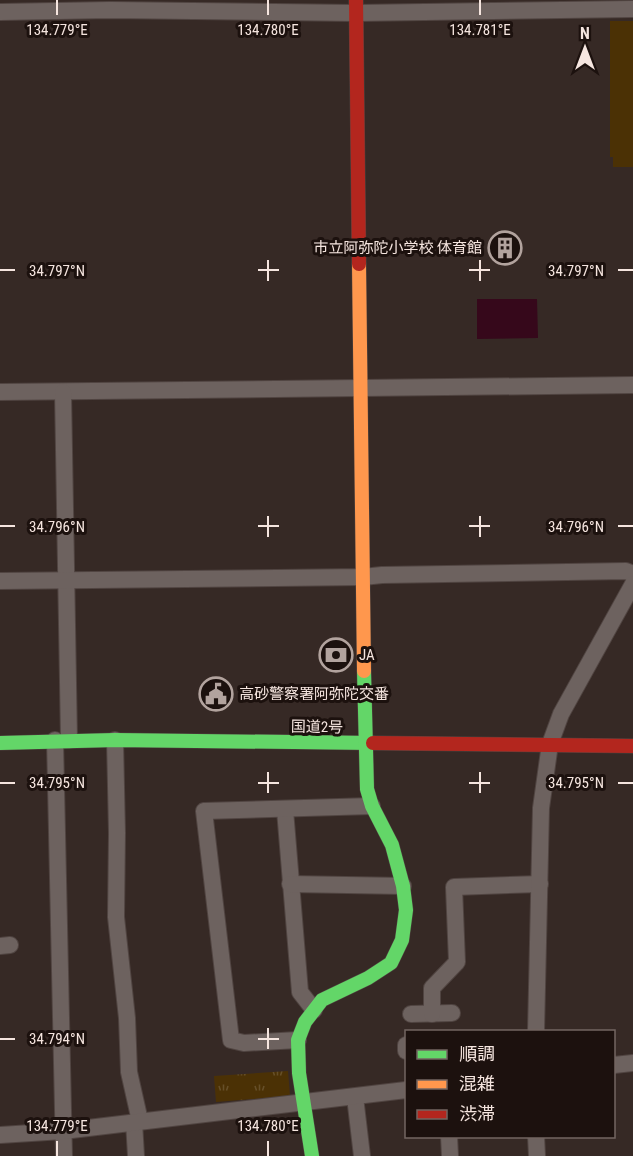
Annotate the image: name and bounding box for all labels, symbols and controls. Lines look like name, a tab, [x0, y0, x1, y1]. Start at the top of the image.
north arrow	[555, 18, 615, 78]
text: 134.779°E	[26, 21, 88, 39]
text: 134.780°E	[237, 21, 299, 39]
text: 134.781°E	[449, 21, 511, 39]
text: N	[580, 24, 590, 43]
building icon: 市立阿弥陀小学校 体育館	[487, 230, 523, 266]
place label: 市立阿弥陀小学校 体育館	[314, 239, 482, 257]
text: 34.797°N	[29, 262, 85, 280]
text: 34.797°N	[548, 262, 604, 280]
text: 34.796°N	[29, 518, 85, 536]
text: 34.796°N	[548, 518, 604, 536]
bank icon: JA	[318, 637, 354, 673]
place label: JA	[359, 646, 375, 664]
public building icon: 高砂警察署阿弥陀交番	[198, 676, 234, 712]
place label: 高砂警察署阿弥陀交番	[239, 685, 389, 703]
street label: 国道2号	[291, 718, 343, 736]
text: 34.795°N	[29, 774, 85, 792]
text: 34.795°N	[548, 774, 604, 792]
text: 34.794°N	[29, 1030, 85, 1048]
legend	[405, 1030, 615, 1138]
text: 順調	[459, 1043, 495, 1064]
text: 混雑	[459, 1073, 495, 1094]
text: 渋滞	[459, 1103, 495, 1124]
text: 134.779°E	[26, 1117, 88, 1135]
text: 134.780°E	[237, 1117, 299, 1135]

